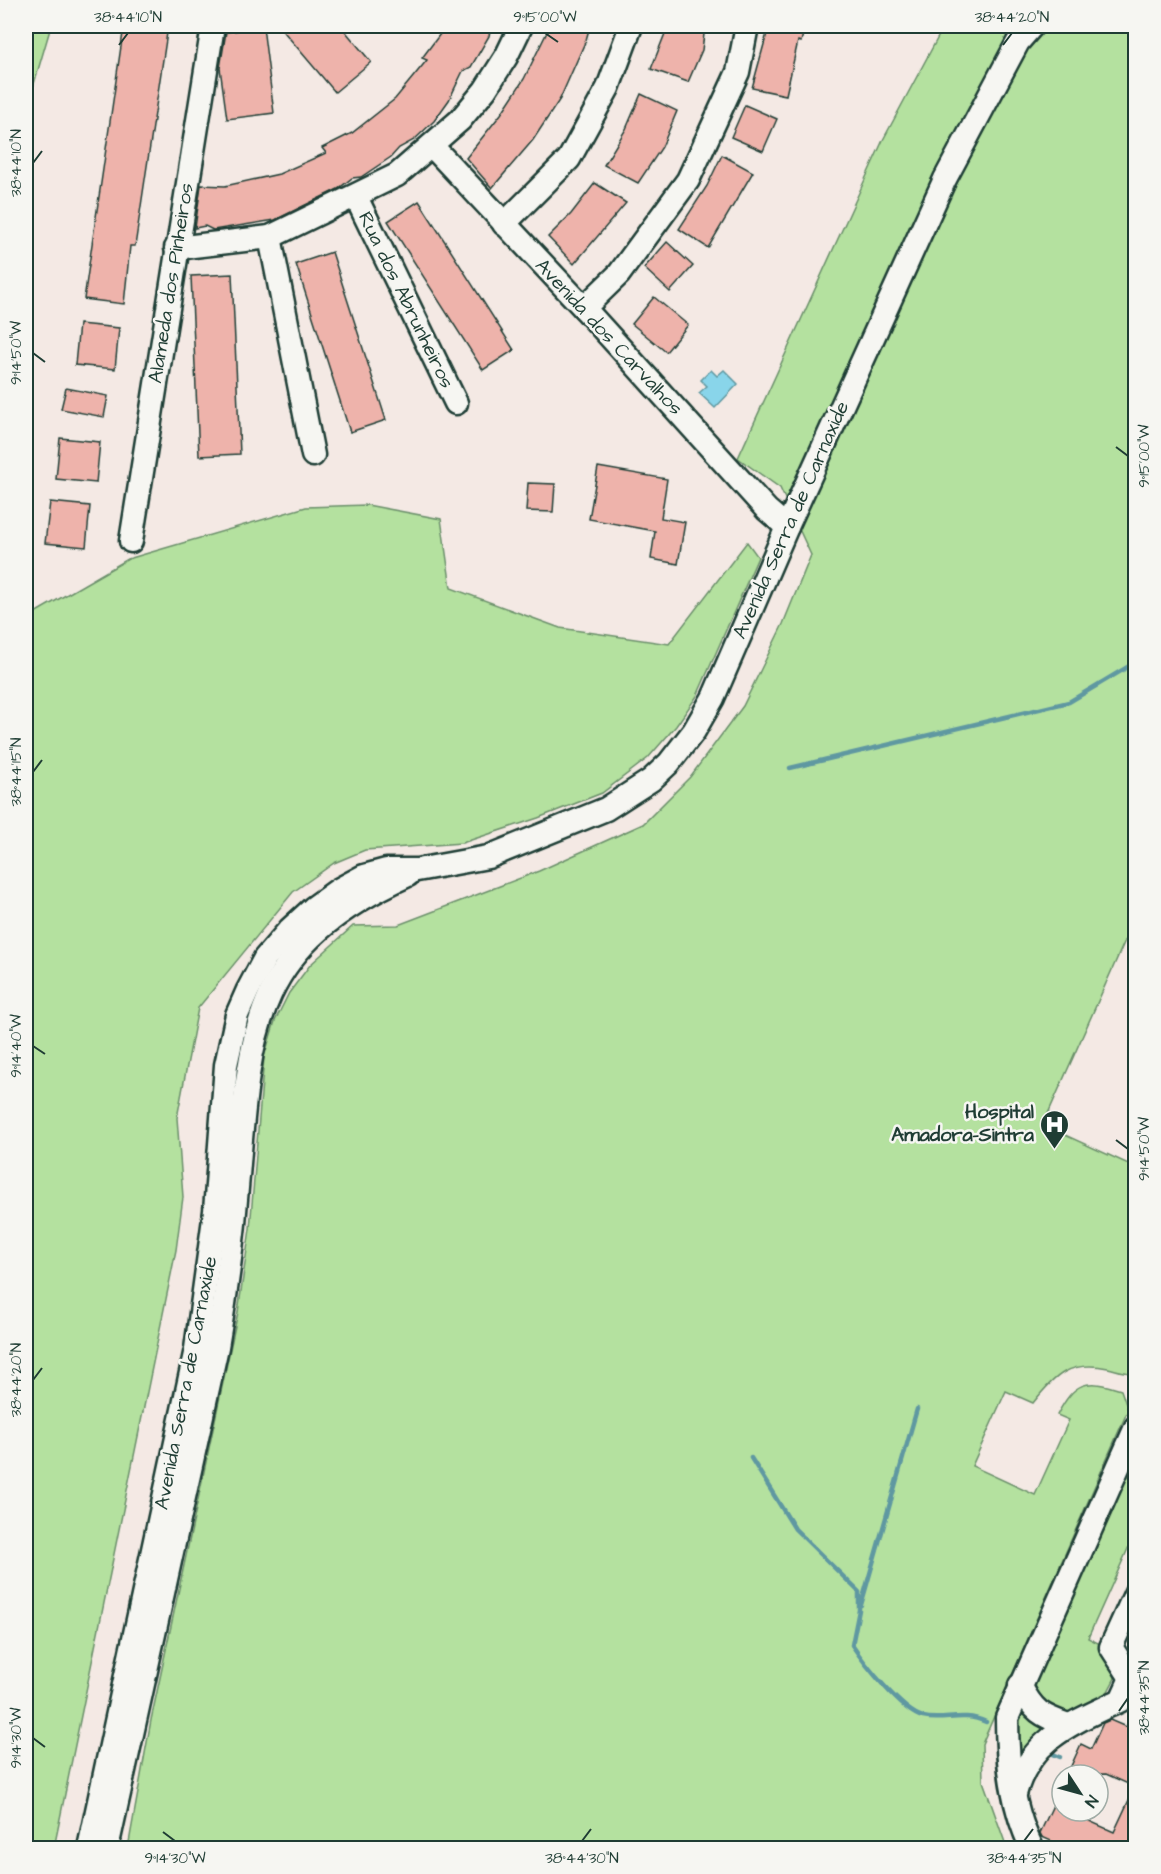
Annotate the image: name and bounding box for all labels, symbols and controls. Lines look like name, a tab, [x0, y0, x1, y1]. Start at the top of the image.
text: 38°44'10"N	[94, 7, 162, 28]
text: 9°15'00"W	[513, 7, 577, 28]
text: 38°44'20"N	[975, 7, 1049, 28]
text: 38°44'10"N	[6, 129, 27, 197]
street label: Alameda dos Pinheiros	[141, 181, 201, 385]
street label: Rua dos Abrunheiros	[351, 207, 461, 393]
street label: Avenida dos Carvalhos	[529, 252, 689, 422]
text: 9°14'50"W	[6, 321, 27, 385]
street label: Avenida Serra de Carnaxide	[726, 397, 856, 643]
text: 9°15'00"W	[1134, 424, 1155, 488]
text: 38°44'15"N	[6, 738, 27, 807]
text: 9°14'40"W	[6, 1014, 27, 1078]
place label: Hospital Amadora-Sintra	[891, 1098, 1035, 1149]
hospital icon: Hospital Amadora-Sintra	[1039, 1108, 1071, 1150]
text: 9°14'50"W	[1134, 1117, 1155, 1181]
street label: Avenida Serra de Carnaxide	[148, 1254, 224, 1512]
text: 38°44'20"N	[6, 1343, 27, 1417]
text: 38°44'35"N	[1134, 1661, 1155, 1735]
text: 9°14'30"W	[6, 1707, 27, 1769]
north arrow	[1050, 1763, 1110, 1823]
text: N	[1079, 1791, 1103, 1812]
text: 9°14'30"W	[144, 1848, 206, 1869]
text: 38°44'30"N	[545, 1848, 619, 1869]
text: 38°44'35"N	[987, 1848, 1061, 1869]

